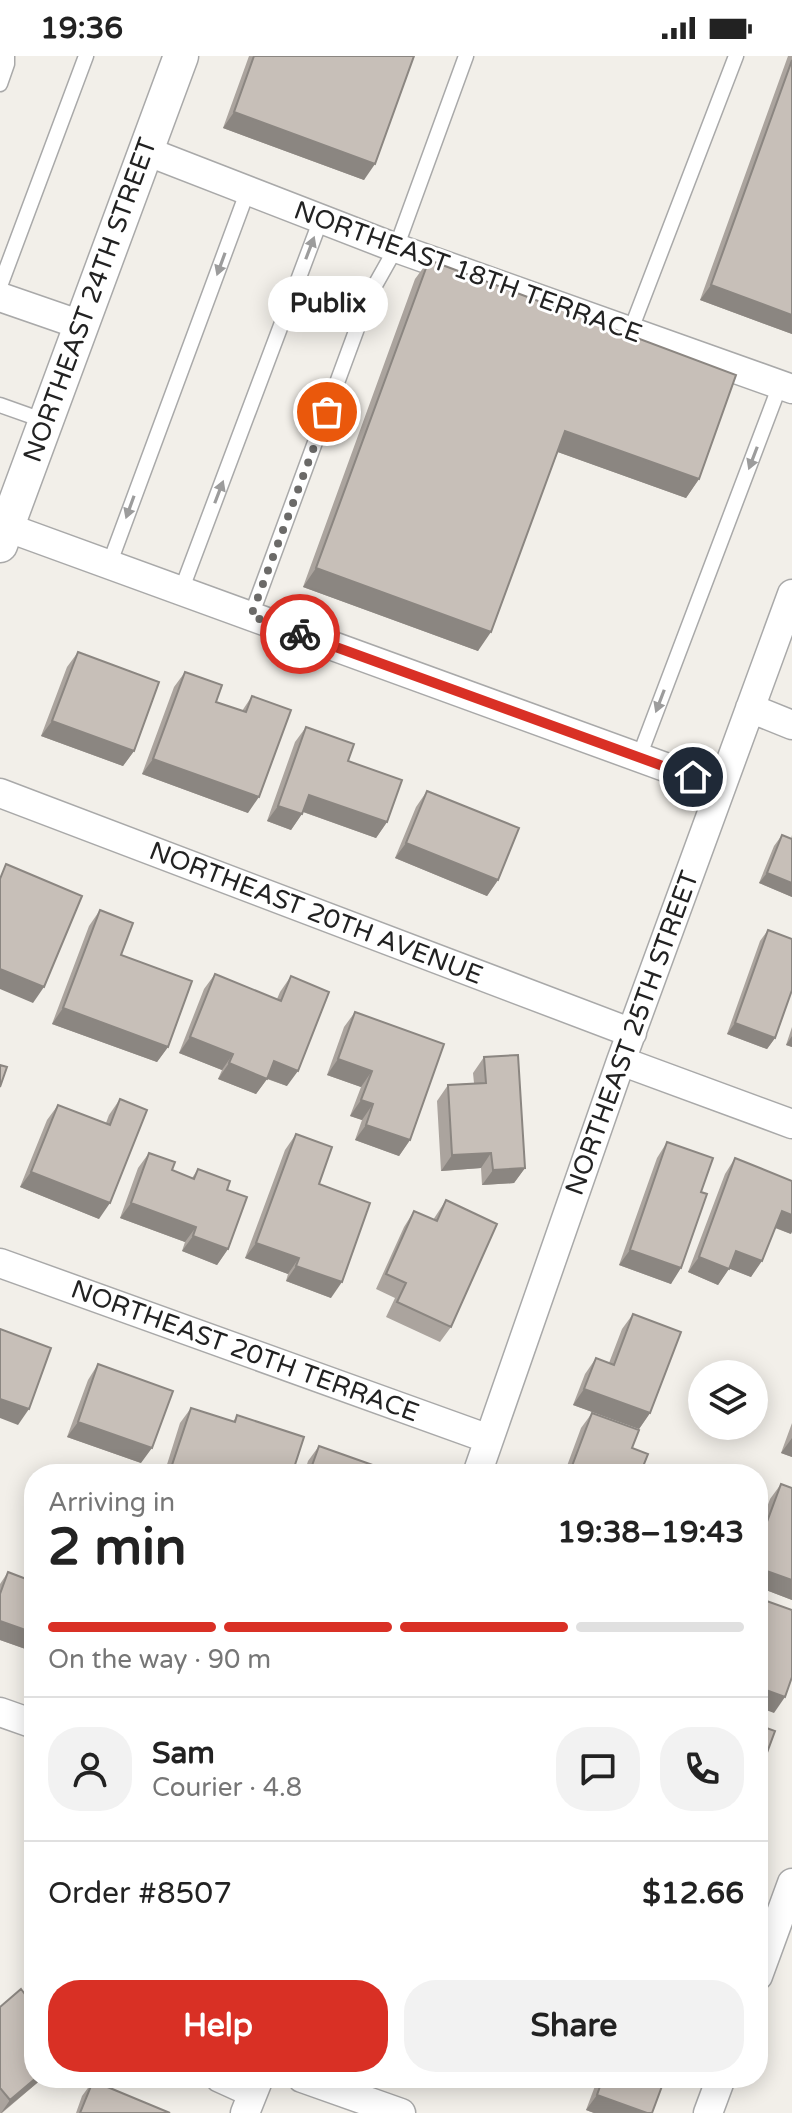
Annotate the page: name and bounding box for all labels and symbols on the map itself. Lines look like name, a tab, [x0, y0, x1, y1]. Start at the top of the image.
street label: NORTHEAST 24TH STREET	[17, 133, 163, 466]
street label: NORTHEAST 18TH TERRACE	[290, 195, 646, 349]
one-way arrow	[304, 236, 317, 260]
one-way arrow	[214, 252, 227, 276]
callout: Publix	[267, 276, 387, 332]
pin	[293, 378, 361, 446]
one-way arrow	[746, 446, 759, 470]
one-way arrow	[213, 480, 226, 504]
one-way arrow	[123, 495, 136, 519]
courier	[260, 594, 340, 674]
one-way arrow	[653, 689, 666, 713]
pin	[659, 743, 727, 811]
street label: NORTHEAST 20TH AVENUE	[145, 835, 487, 991]
street label: NORTHEAST 25TH STREET	[559, 866, 705, 1199]
street label: NORTHEAST 20TH TERRACE	[67, 1274, 423, 1428]

